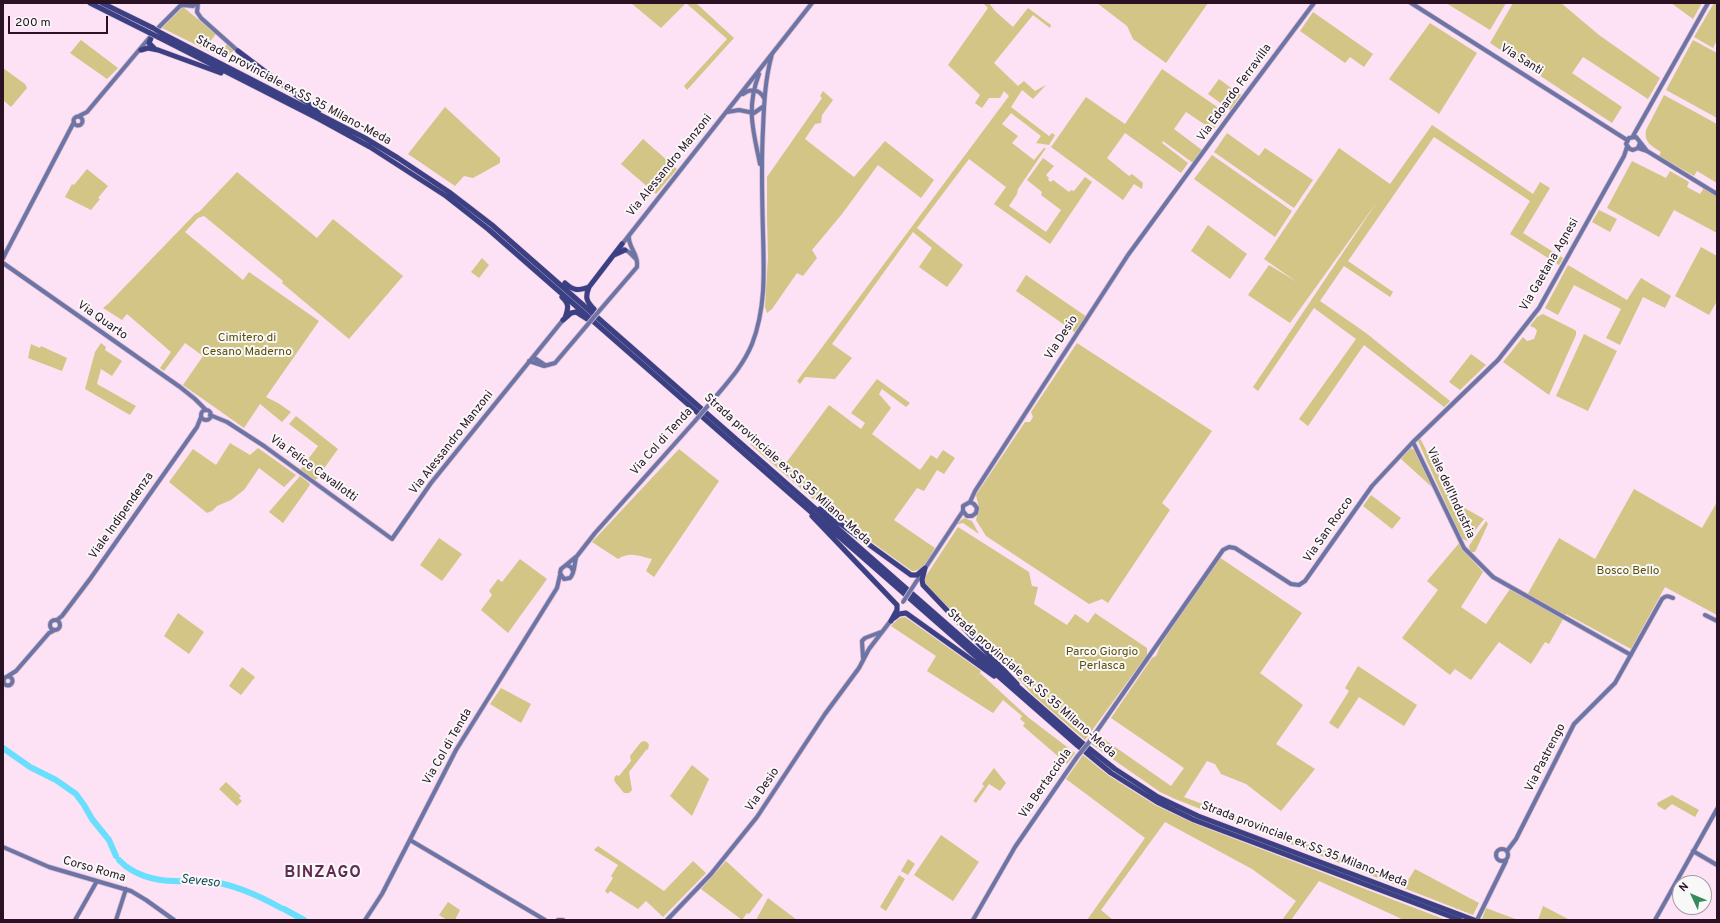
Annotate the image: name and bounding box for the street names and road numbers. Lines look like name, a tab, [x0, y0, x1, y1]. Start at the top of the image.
street label: Strada provinciale ex SS 35 Milano-Meda	[193, 33, 393, 149]
street label: Via Edoardo Ferravilla	[1195, 41, 1275, 145]
street label: Via Santi	[1497, 41, 1545, 79]
street label: Via Alessandro Manzoni	[624, 112, 716, 220]
street label: Via Gaetana Agnesi	[1518, 216, 1582, 314]
street label: Via Quarto	[74, 298, 130, 344]
street label: Via Desio	[1042, 313, 1082, 363]
street label: Via Alessandro Manzoni	[407, 388, 497, 498]
street label: Strada provinciale ex SS 35 Milano-Meda	[701, 391, 873, 549]
street label: Via Col di Tenda	[628, 405, 696, 479]
street label: Via Felice Cavallotti	[266, 432, 360, 506]
street label: Viale dell'Industria	[1423, 445, 1477, 541]
street label: Viale Indipendenza	[87, 470, 157, 562]
street label: Via San Rocco	[1301, 494, 1357, 566]
street label: Strada provinciale ex SS 35 Milano-Meda	[943, 607, 1119, 761]
street label: Via Col di Tenda	[420, 706, 476, 788]
street label: Via Pastrengo	[1523, 722, 1569, 794]
street label: Via Bertacciola	[1017, 746, 1075, 822]
street label: Via Desio	[743, 765, 783, 815]
street label: Strada provinciale ex SS 35 Milano-Meda	[1199, 799, 1409, 891]
street label: Corso Roma	[61, 854, 127, 886]

